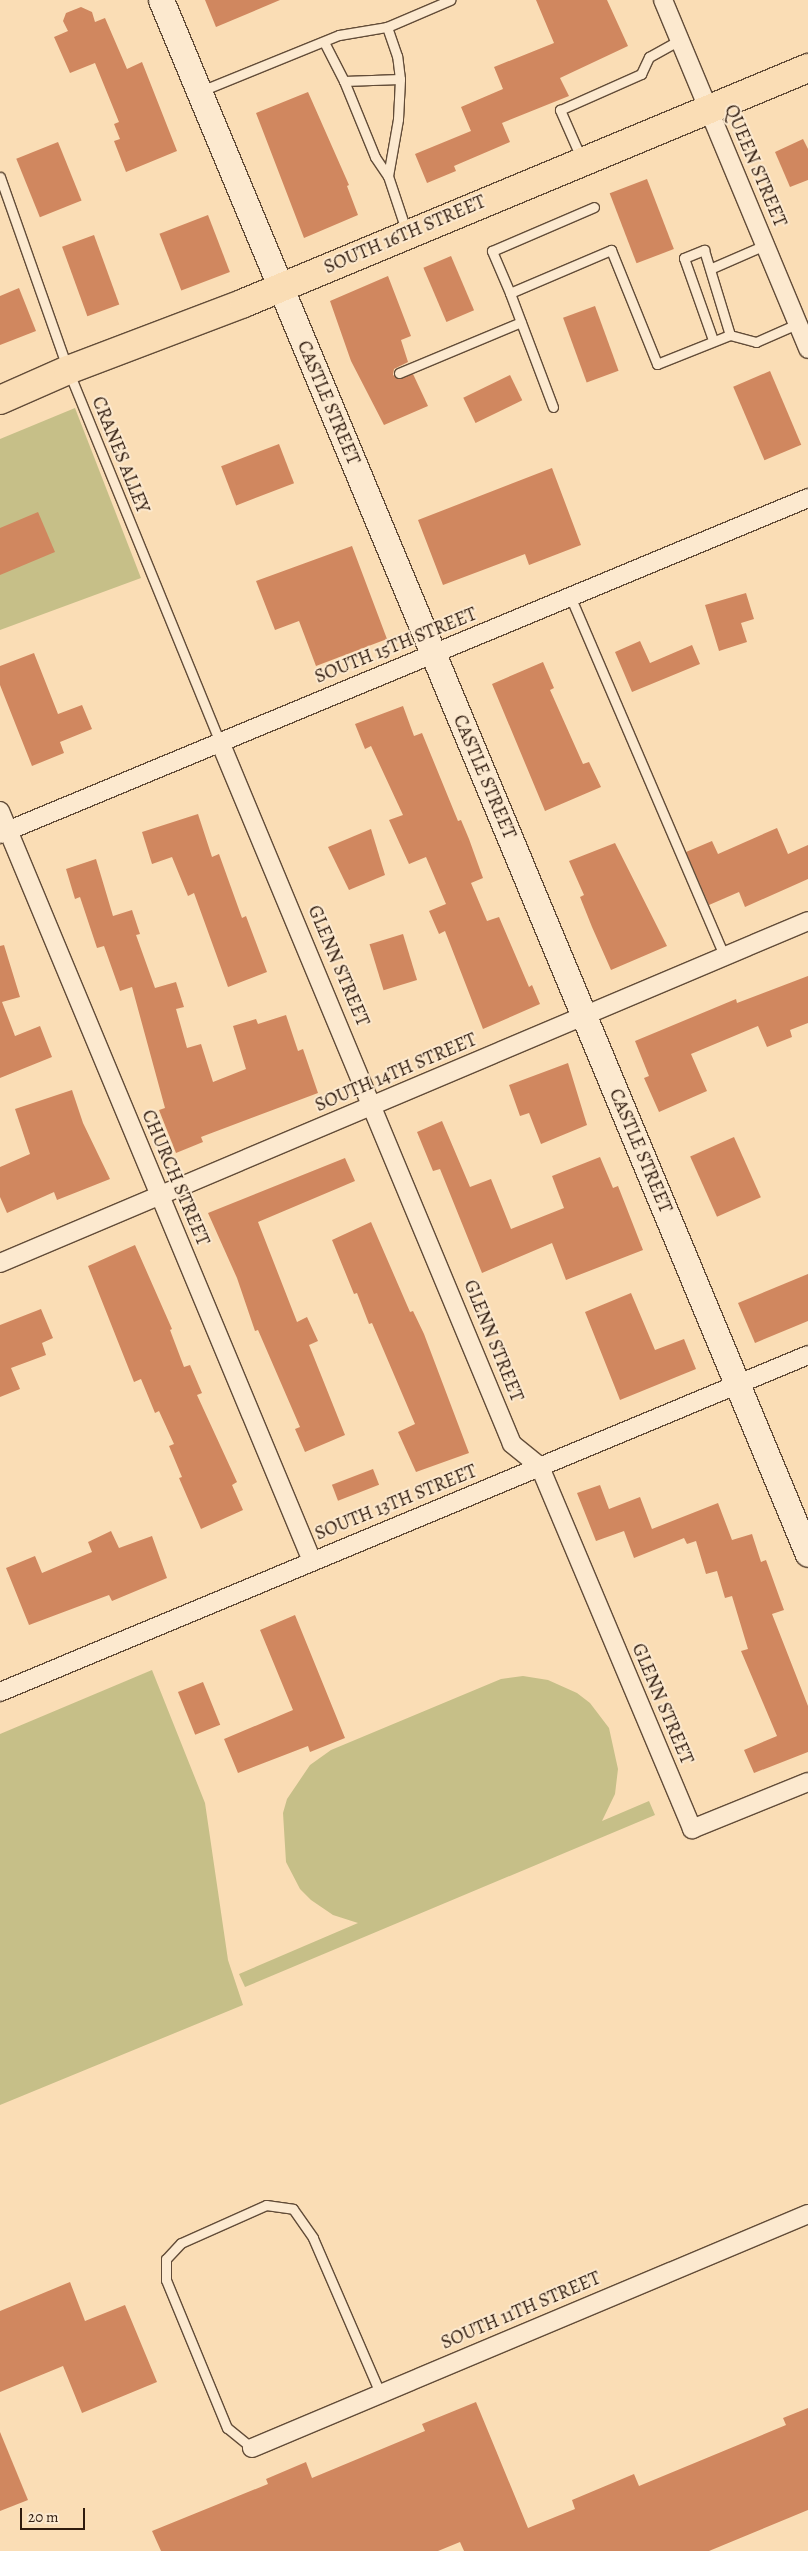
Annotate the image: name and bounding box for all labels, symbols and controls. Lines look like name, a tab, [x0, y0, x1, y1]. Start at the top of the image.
street label: QUEEN STREET	[719, 101, 791, 231]
street label: SOUTH 16TH STREET	[321, 191, 489, 279]
street label: CASTLE STREET	[292, 338, 364, 468]
street label: CRANES ALLEY	[86, 393, 154, 517]
street label: SOUTH 15TH STREET	[312, 603, 480, 689]
street label: CASTLE STREET	[448, 712, 520, 842]
street label: GLENN STREET	[302, 902, 374, 1030]
street label: SOUTH 14TH STREET	[312, 1029, 480, 1117]
street label: CASTLE STREET	[604, 1086, 676, 1216]
street label: CHURCH STREET	[136, 1107, 214, 1249]
street label: GLENN STREET	[458, 1277, 528, 1405]
street label: SOUTH 13TH STREET	[312, 1460, 480, 1546]
street label: GLENN STREET	[626, 1640, 698, 1768]
street label: SOUTH 11TH STREET	[438, 2267, 604, 2355]
scale bar	[22, 2498, 88, 2530]
text: 20 m	[28, 2507, 59, 2527]

